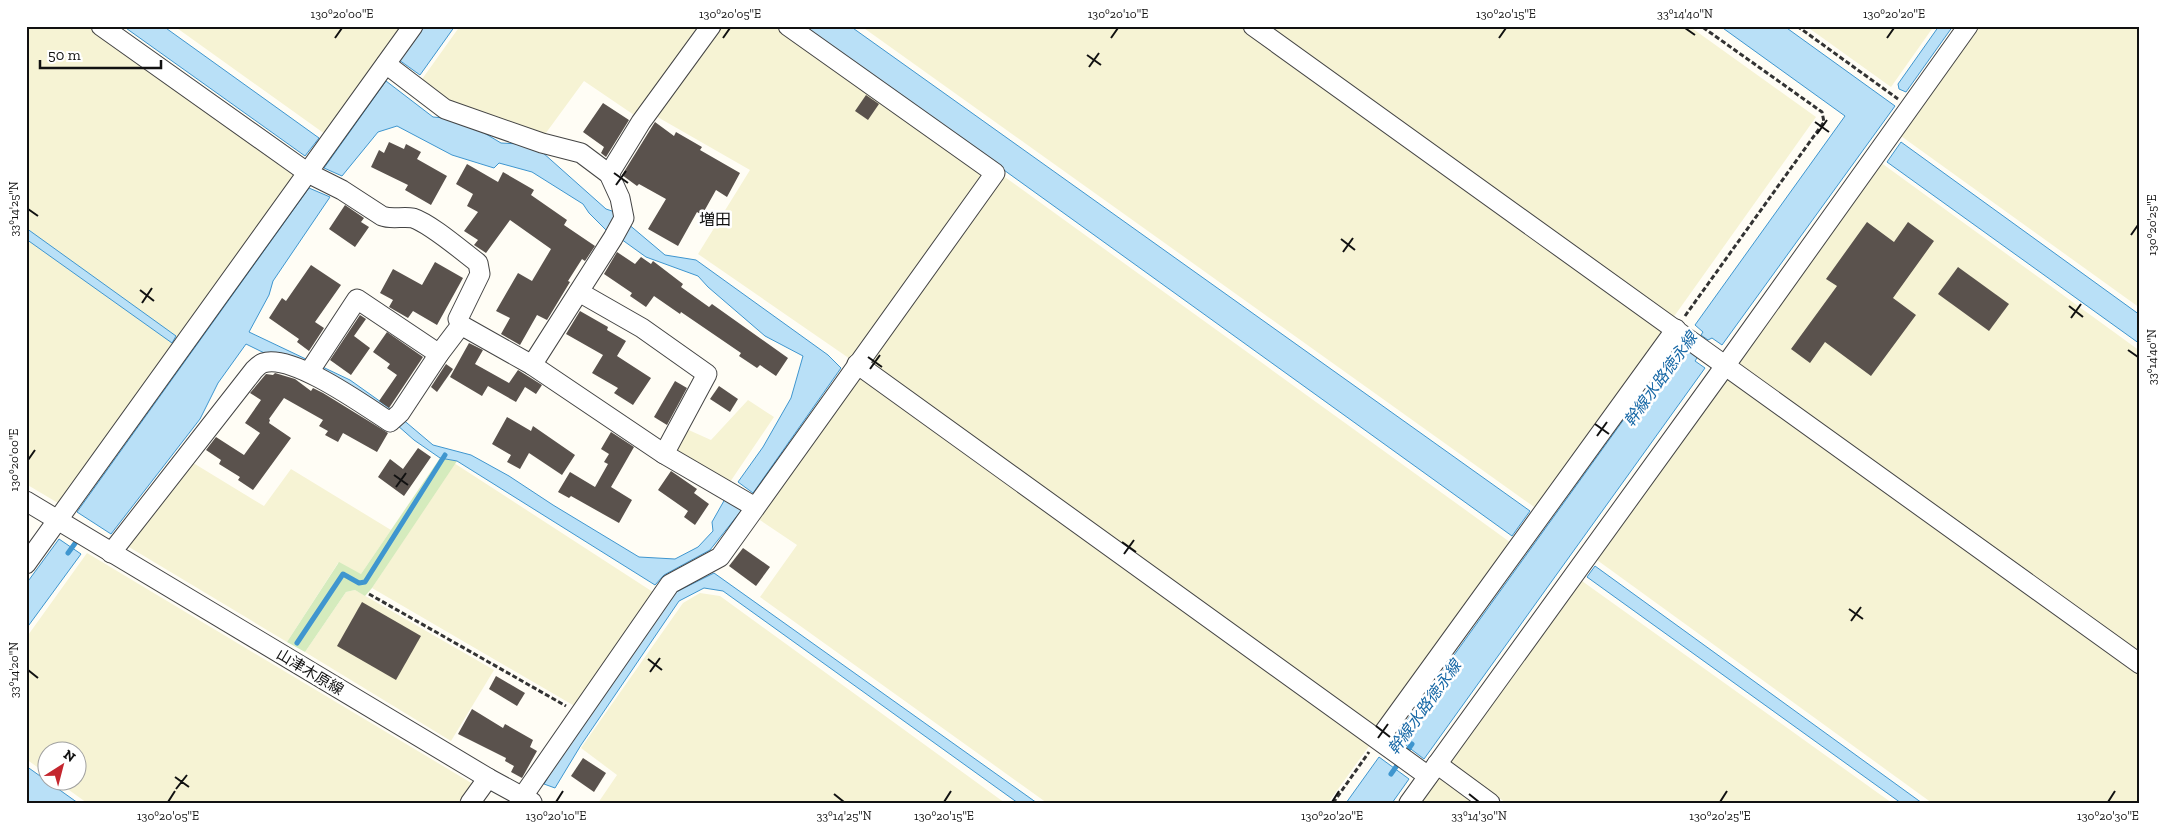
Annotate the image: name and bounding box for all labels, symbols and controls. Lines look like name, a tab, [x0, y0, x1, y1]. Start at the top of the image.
text: 130°20'00"E	[311, 7, 373, 21]
text: 130°20'05"E	[699, 7, 761, 21]
text: 130°20'10"E	[1088, 7, 1148, 21]
text: 130°20'15"E	[1476, 7, 1536, 21]
text: 33°14'40"N	[1657, 7, 1713, 21]
text: 130°20'20"E	[1863, 7, 1925, 21]
scale bar	[40, 38, 161, 70]
text: 50 m	[48, 46, 81, 64]
text: 33°14'25"N	[7, 181, 21, 237]
text: 130°20'25"E	[2145, 194, 2159, 256]
district label: 増田	[699, 210, 731, 229]
water label: 幹線水路徳永線	[1620, 327, 1702, 430]
text: 33°14'40"N	[2145, 329, 2159, 385]
text: 130°20'00"E	[7, 429, 21, 491]
text: 33°14'20"N	[7, 642, 21, 698]
street label: 山津木原線	[273, 645, 347, 699]
water label: 幹線水路徳永線	[1384, 655, 1466, 758]
north arrow	[38, 742, 88, 792]
text: N	[60, 746, 79, 766]
text: 130°20'05"E	[137, 809, 199, 823]
text: 130°20'10"E	[526, 809, 586, 823]
text: 33°14'25"N	[816, 809, 872, 823]
text: 130°20'15"E	[914, 809, 974, 823]
text: 130°20'20"E	[1301, 809, 1363, 823]
text: 33°14'30"N	[1451, 809, 1507, 823]
text: 130°20'25"E	[1689, 809, 1751, 823]
text: 130°20'30"E	[2077, 809, 2139, 823]

